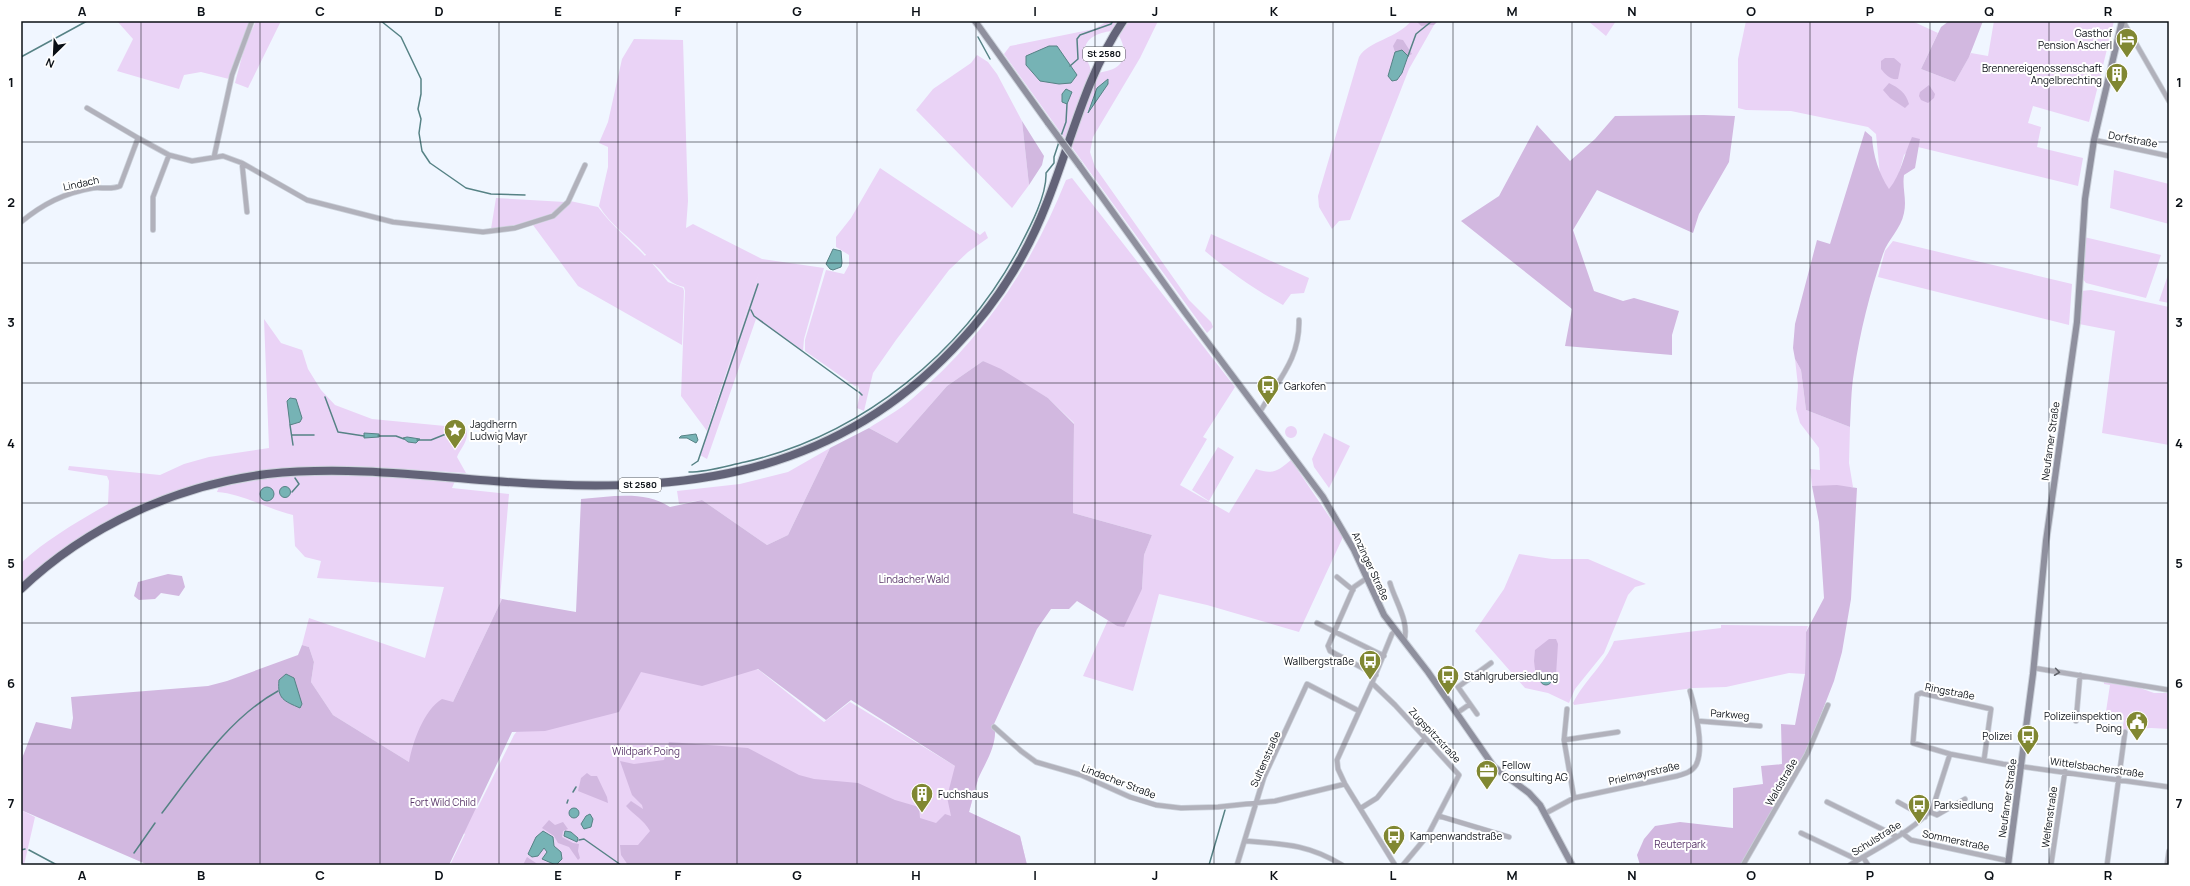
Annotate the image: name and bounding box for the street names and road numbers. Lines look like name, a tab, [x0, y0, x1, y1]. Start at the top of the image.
road number: St 2580	[1083, 47, 1125, 61]
street label: Dorfstraße	[2107, 127, 2159, 151]
street label: Lindach	[62, 172, 100, 194]
street label: Neufarner Straße	[2038, 401, 2062, 481]
road number: St 2580	[619, 478, 661, 492]
street label: Anzinger Straße	[1349, 529, 1393, 603]
street label: Ringstraße	[1924, 679, 1976, 703]
street label: Zugspitzstraße	[1406, 704, 1464, 766]
street label: Parkweg	[1710, 706, 1750, 722]
street label: Sultenstraße	[1246, 729, 1284, 789]
street label: Wittelsbacherstraße	[2049, 753, 2145, 781]
street label: Waldstraße	[1762, 756, 1800, 808]
street label: Prielmayrstraße	[1607, 758, 1681, 788]
street label: Neufarner Straße	[1995, 758, 2019, 838]
street label: Lindacher Straße	[1080, 760, 1158, 802]
street label: Welfenstraße	[2038, 785, 2060, 849]
street label: Schulstraße	[1849, 817, 1904, 859]
street label: Sommerstraße	[1921, 826, 1991, 854]

